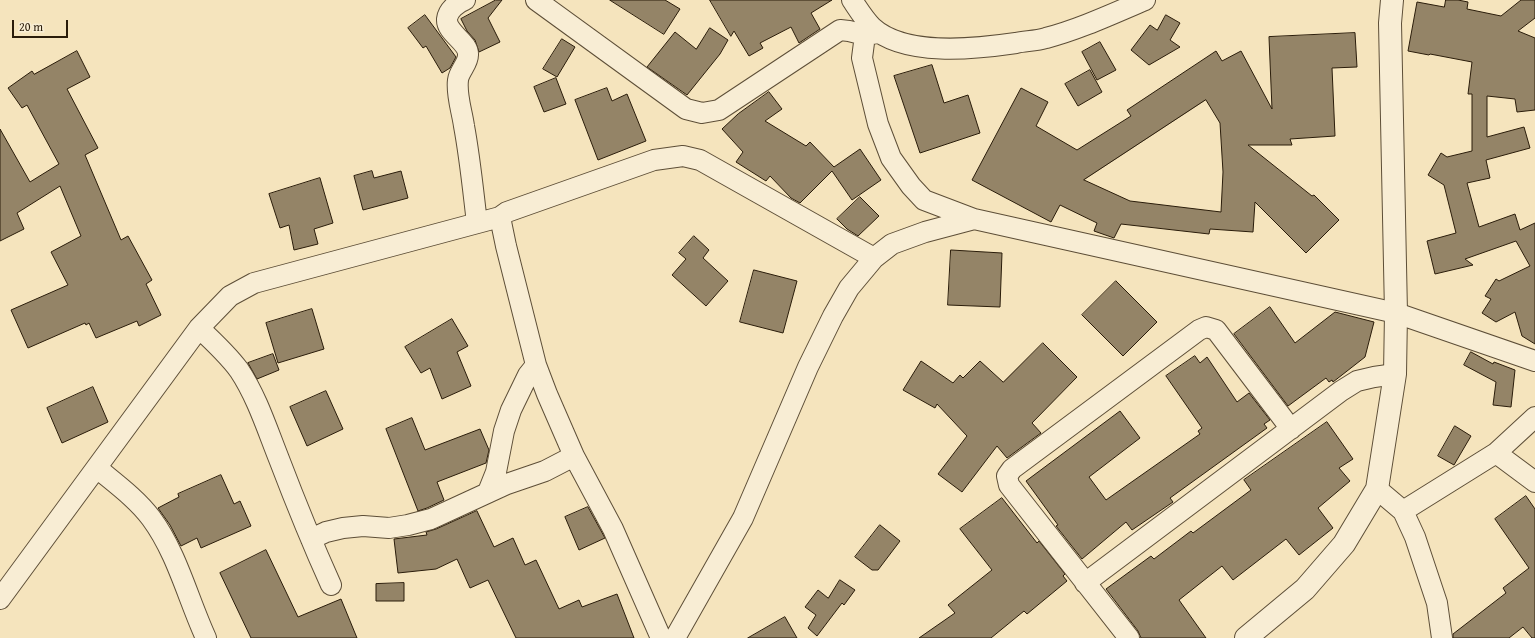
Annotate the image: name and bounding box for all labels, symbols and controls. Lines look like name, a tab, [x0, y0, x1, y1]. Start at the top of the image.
scale bar	[14, 12, 70, 38]
text: 20 m	[19, 18, 43, 35]

